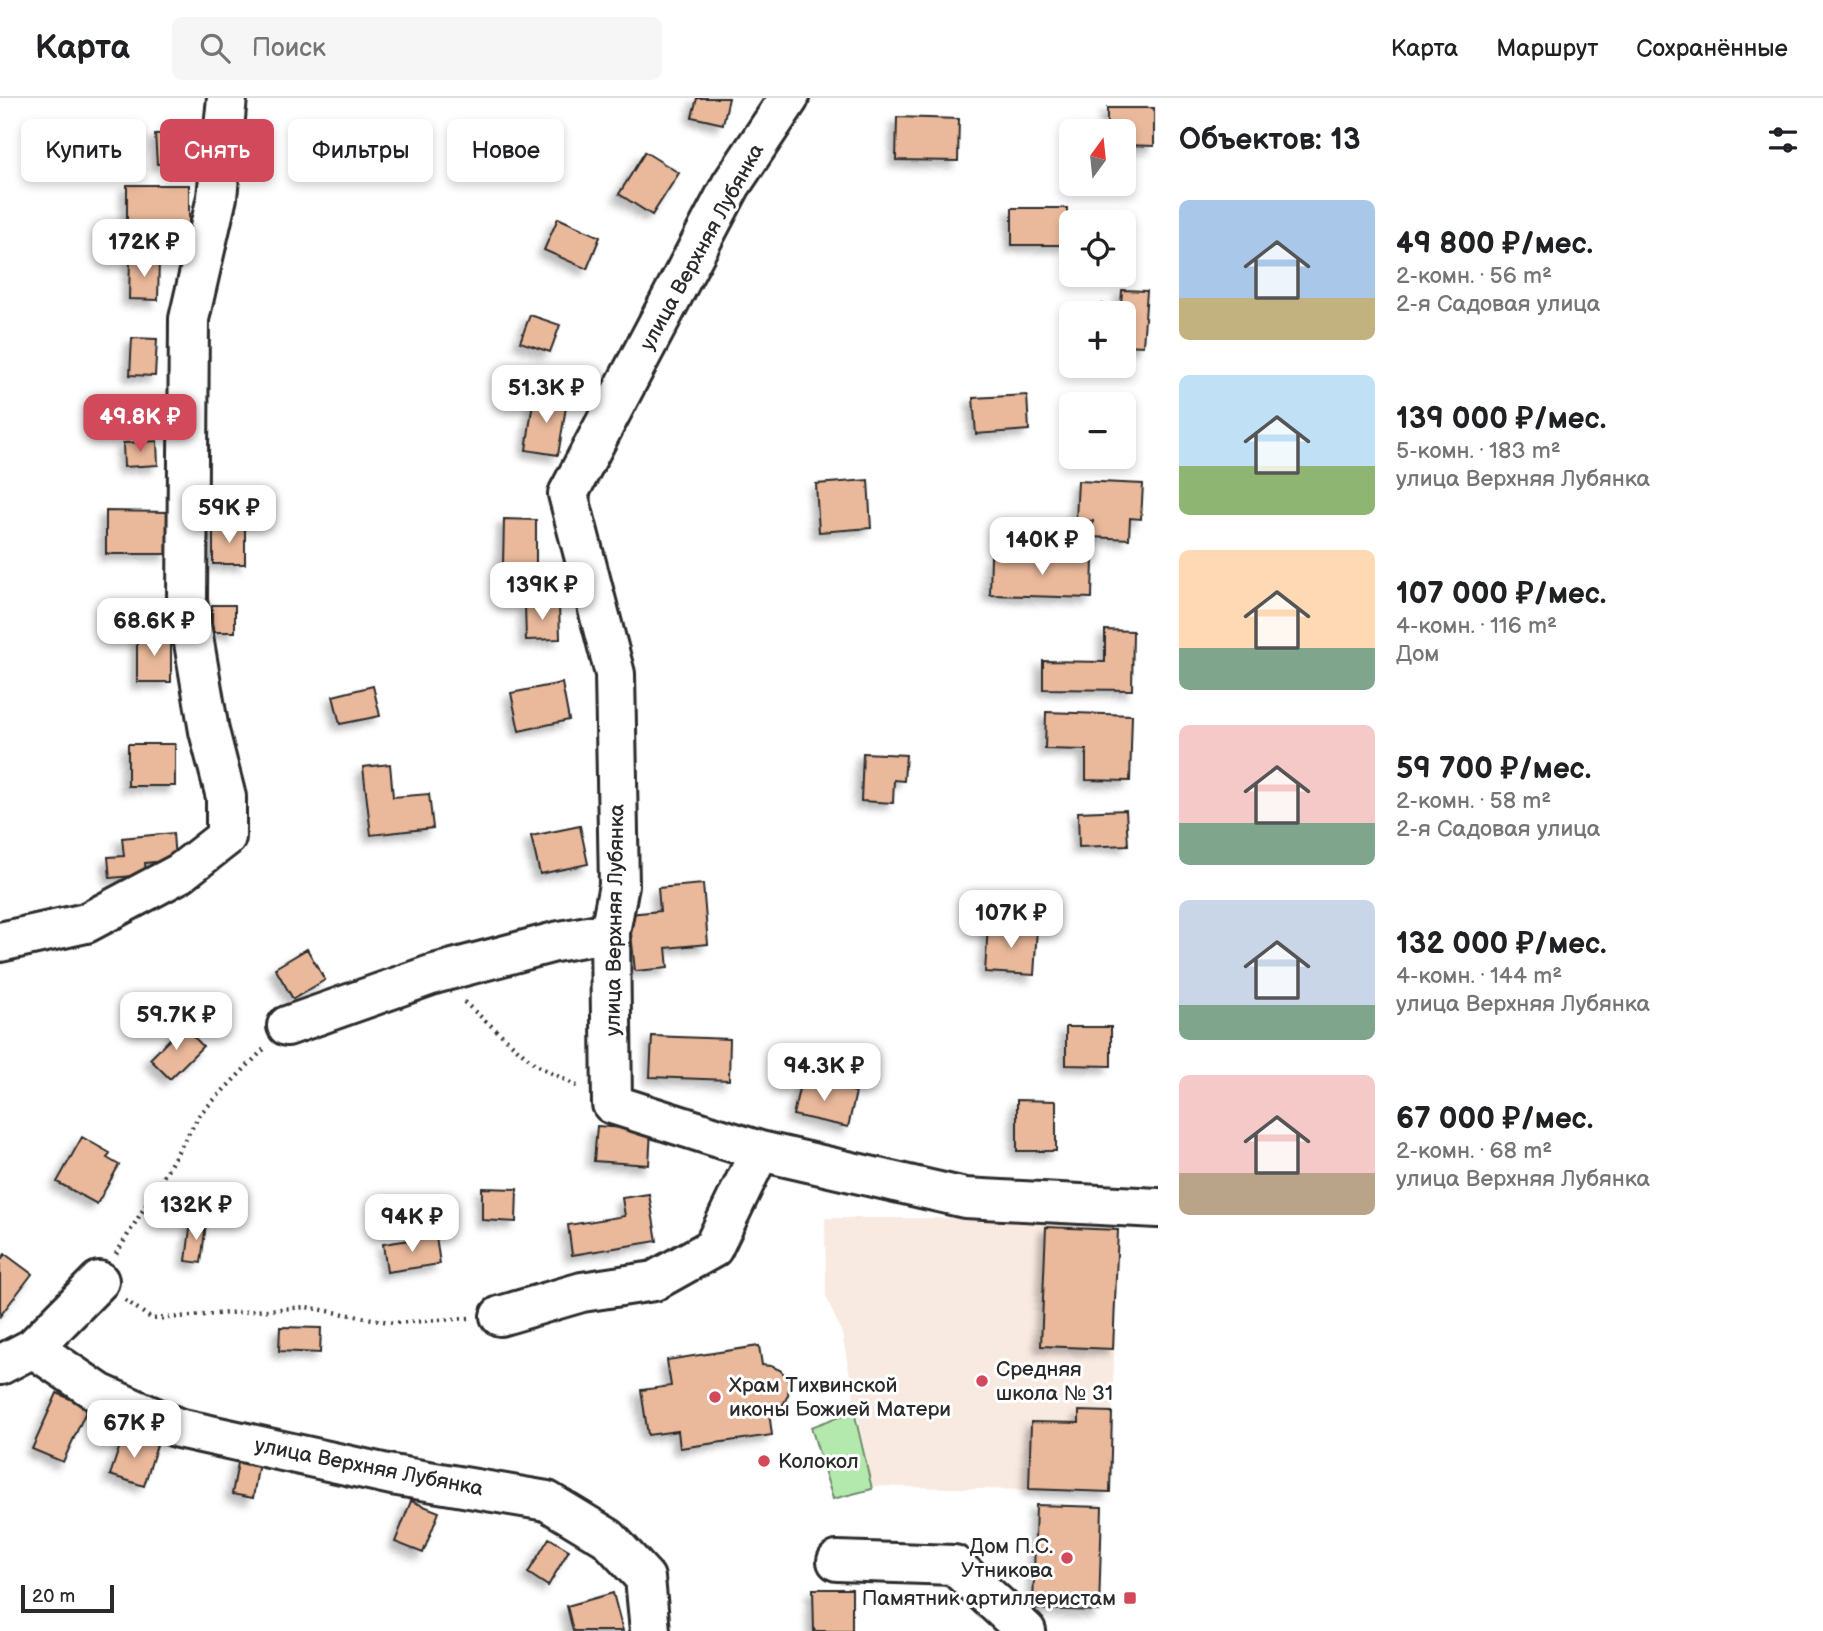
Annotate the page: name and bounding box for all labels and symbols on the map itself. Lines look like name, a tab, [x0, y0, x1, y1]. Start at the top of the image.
north arrow	[1059, 119, 1136, 196]
street label: улица Верхняя Лубянка	[635, 139, 769, 355]
pin: 172K ₽	[87, 220, 201, 279]
pin: 51.3K ₽	[481, 366, 611, 425]
pin: 49.8K ₽	[75, 394, 205, 454]
pin: 59K ₽	[180, 486, 278, 545]
pin: 140K ₽	[985, 518, 1099, 577]
pin: 139K ₽	[485, 562, 599, 622]
pin: 68.6K ₽	[89, 598, 219, 658]
street label: улица Верхняя Лубянка	[600, 803, 630, 1036]
pin: 107K ₽	[954, 890, 1068, 950]
pin: 59.7K ₽	[111, 992, 241, 1052]
pin: 94.3K ₽	[759, 1044, 889, 1103]
pin: 132K ₽	[139, 1182, 253, 1242]
pin: 94K ₽	[363, 1194, 461, 1254]
place label: Средняя школа № 31	[996, 1357, 1113, 1406]
place label: Храм Тихвинской иконы Божией Матери	[729, 1373, 951, 1422]
marker: Средняя школа № 31	[974, 1373, 990, 1389]
marker: Храм Тихвинской иконы Божией Матери	[707, 1389, 723, 1405]
pin: 67K ₽	[85, 1400, 183, 1460]
street label: улица Верхняя Лубянка	[253, 1433, 486, 1502]
place label: Колокол	[778, 1449, 859, 1474]
marker: Колокол	[756, 1453, 772, 1469]
place label: Дом П.С. Утникова	[961, 1534, 1054, 1583]
marker: Дом П.С. Утникова	[1059, 1550, 1075, 1566]
scale bar	[21, 1582, 114, 1614]
place label: Памятник артиллеристам	[862, 1586, 1116, 1611]
marker: Памятник артиллеристам	[1122, 1590, 1138, 1606]

